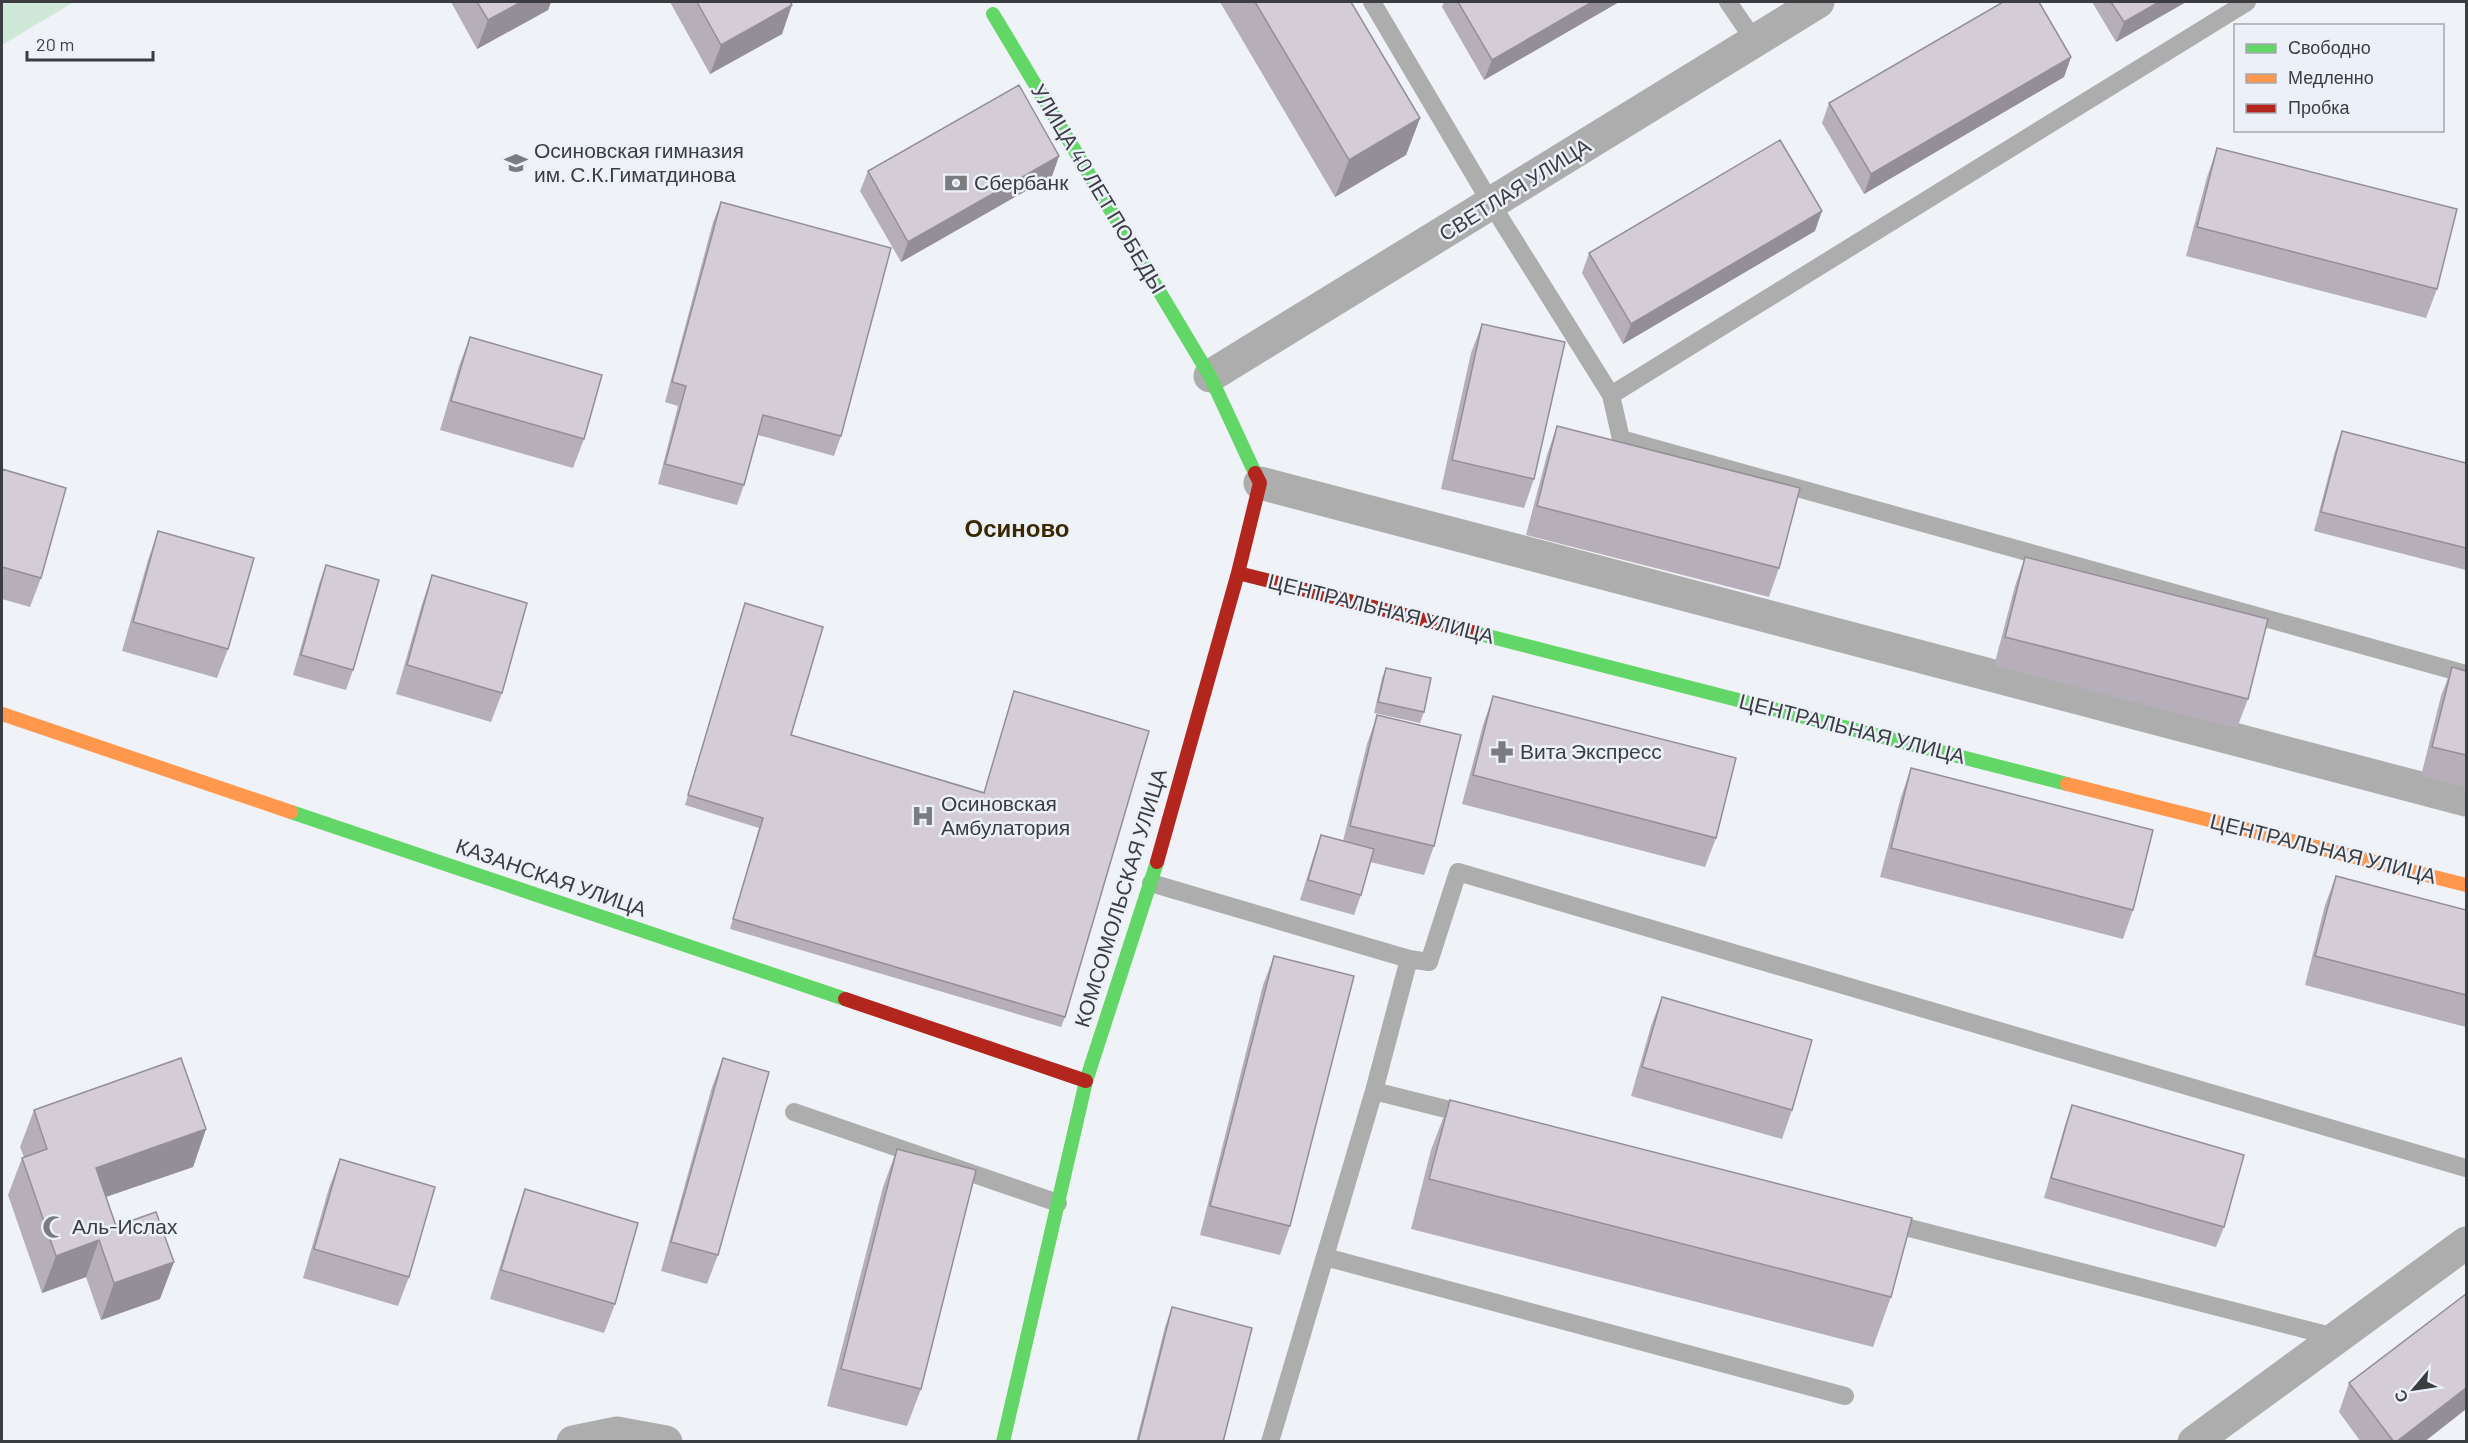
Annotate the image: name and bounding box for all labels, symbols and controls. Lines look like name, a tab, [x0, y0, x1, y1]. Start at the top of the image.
scale bar	[27, 24, 153, 62]
legend	[2234, 24, 2444, 132]
text: 20 m	[36, 33, 74, 55]
text: Свободно	[2288, 36, 2371, 58]
text: Медленно	[2288, 66, 2374, 88]
street label: УЛИЦА 40 ЛЕТ ПОБЕДЫ	[1027, 79, 1172, 297]
text: Пробка	[2288, 96, 2351, 118]
street label: СВЕТЛАЯ УЛИЦА	[1434, 132, 1595, 245]
place label: Осиновская гимназия им. С.К.Гиматдинова	[534, 137, 744, 186]
school or university icon: Осиновская гимназия им. С.К.Гиматдинова	[503, 150, 529, 176]
place label: Сбербанк	[974, 169, 1069, 194]
bank icon: Сбербанк	[943, 170, 969, 196]
district label: Осиново	[964, 513, 1070, 542]
street label: ЦЕНТРАЛЬНАЯ УЛИЦА	[1266, 567, 1497, 648]
street label: ЦЕНТРАЛЬНАЯ УЛИЦА	[1737, 687, 1968, 768]
place label: Вита Экспресс	[1520, 738, 1662, 763]
pharmacy icon: Вита Экспресс	[1489, 739, 1515, 765]
street label: КОМСОМОЛЬСКАЯ УЛИЦА	[1068, 765, 1171, 1030]
place label: Осиновская Амбулатория	[941, 790, 1070, 839]
hospital icon: Осиновская Амбулатория	[910, 803, 936, 829]
street label: ЦЕНТРАЛЬНАЯ УЛИЦА	[2208, 807, 2439, 888]
street label: КАЗАНСКАЯ УЛИЦА	[453, 832, 650, 921]
place label: Аль-Ислах	[72, 1213, 178, 1238]
mosque icon: Аль-Ислах	[41, 1214, 67, 1240]
north arrow	[2384, 1359, 2444, 1419]
text: С	[2389, 1386, 2412, 1406]

